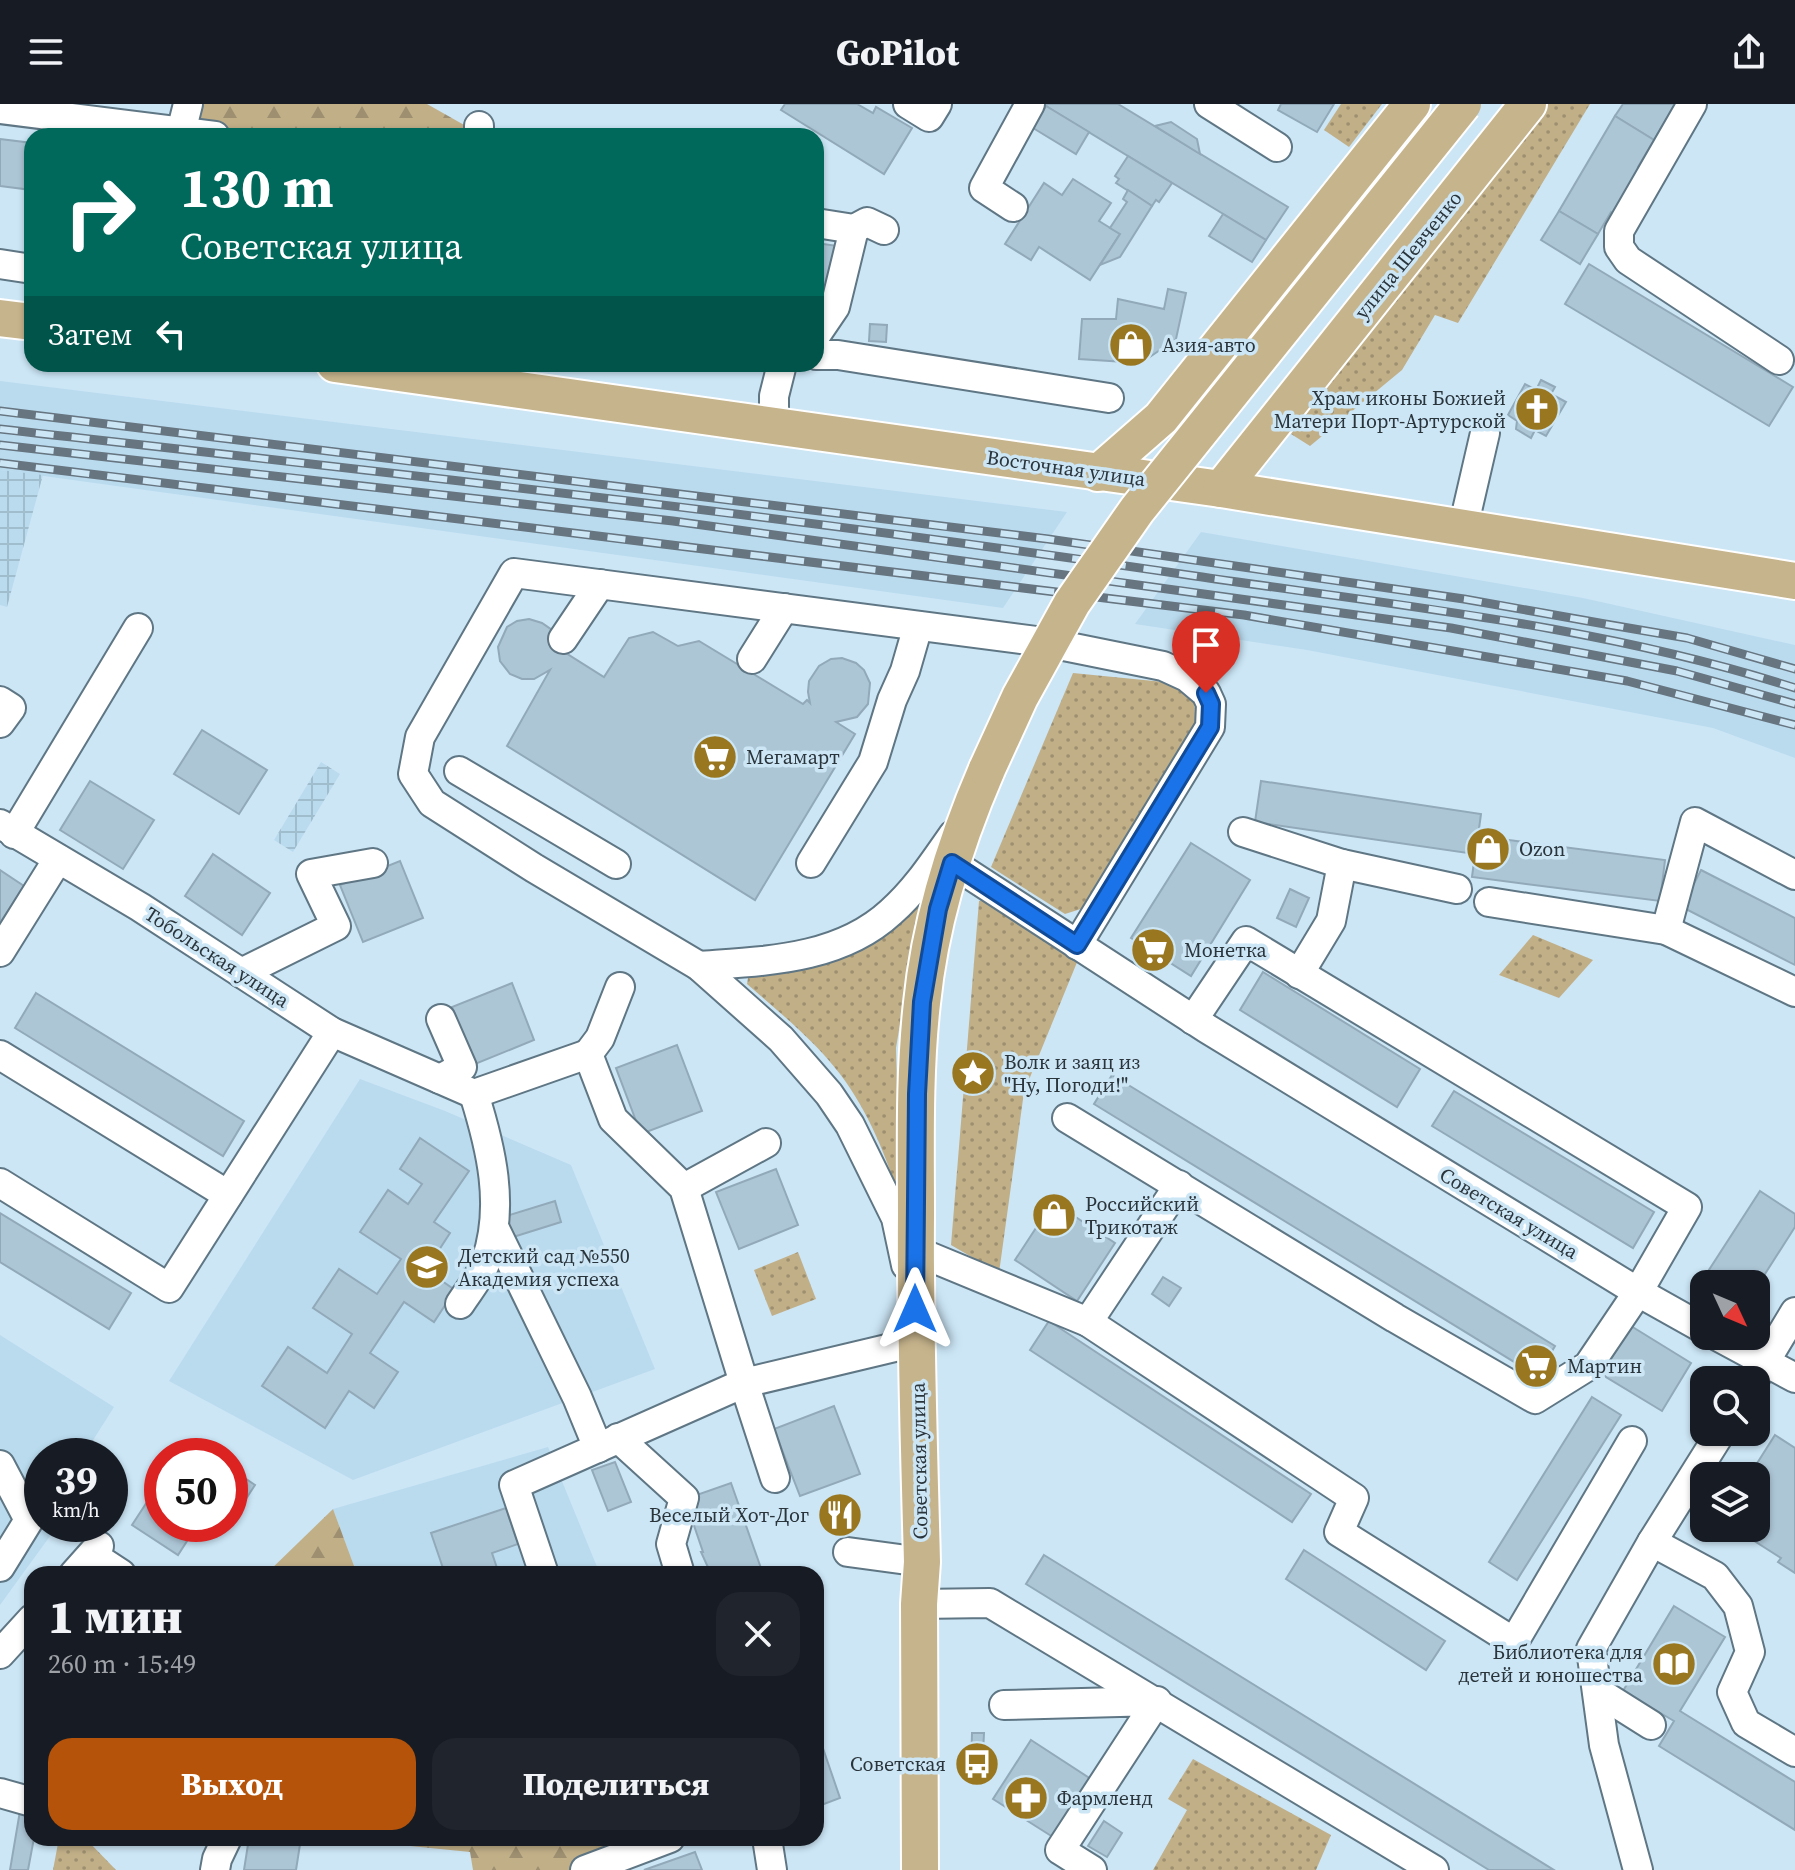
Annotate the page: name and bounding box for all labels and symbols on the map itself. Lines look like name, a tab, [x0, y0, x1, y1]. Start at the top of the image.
street label: улица Шевченко	[1348, 185, 1468, 325]
shop icon: Азия-авто	[1107, 321, 1155, 369]
place label: Азия-авто	[1162, 331, 1256, 359]
place label: Храм иконы Божией Матери Порт-Артурской	[1274, 384, 1506, 435]
church icon: Храм иконы Божией Матери Порт-Артурской	[1513, 385, 1561, 433]
street label: Восточная улица	[985, 443, 1148, 493]
pin	[1172, 611, 1240, 693]
supermarket icon: Мегамарт	[691, 733, 739, 781]
place label: Мегамарт	[746, 743, 840, 771]
shop icon: Ozon	[1464, 825, 1512, 873]
place label: Ozon	[1519, 835, 1565, 863]
street label: Тобольская улица	[139, 900, 295, 1015]
supermarket icon: Монетка	[1129, 926, 1177, 974]
place label: Монетка	[1184, 936, 1268, 964]
place label: Волк и заяц из "Ну, Погоди!"	[1004, 1048, 1140, 1099]
place icon: Волк и заяц из "Ну, Погоди!"	[949, 1049, 997, 1097]
street label: Советская улица	[1435, 1161, 1584, 1266]
place label: Российский Трикотаж	[1085, 1190, 1199, 1241]
shop icon: Российский Трикотаж	[1030, 1191, 1078, 1239]
place label: Детский сад №550 Академия успеха	[458, 1242, 630, 1293]
school or university icon: Детский сад №550 Академия успеха	[403, 1243, 451, 1291]
position arrow	[873, 1267, 957, 1351]
north arrow	[1690, 1270, 1770, 1350]
supermarket icon: Мартин	[1512, 1342, 1560, 1390]
place label: Мартин	[1567, 1352, 1642, 1380]
street label: Советская улица	[904, 1381, 934, 1540]
speed limit sign: 50	[144, 1438, 248, 1542]
restaurant icon: Веселый Хот-Дог	[816, 1491, 864, 1539]
place label: Веселый Хот-Дог	[649, 1501, 809, 1529]
place label: Библиотека для детей и юношества	[1458, 1638, 1644, 1689]
library icon: Библиотека для детей и юношества	[1650, 1640, 1698, 1688]
bus stop icon: Советская	[953, 1740, 1001, 1788]
place label: Советская	[850, 1750, 946, 1778]
pharmacy icon: Фармленд	[1002, 1774, 1050, 1822]
place label: Фармленд	[1057, 1784, 1153, 1812]

